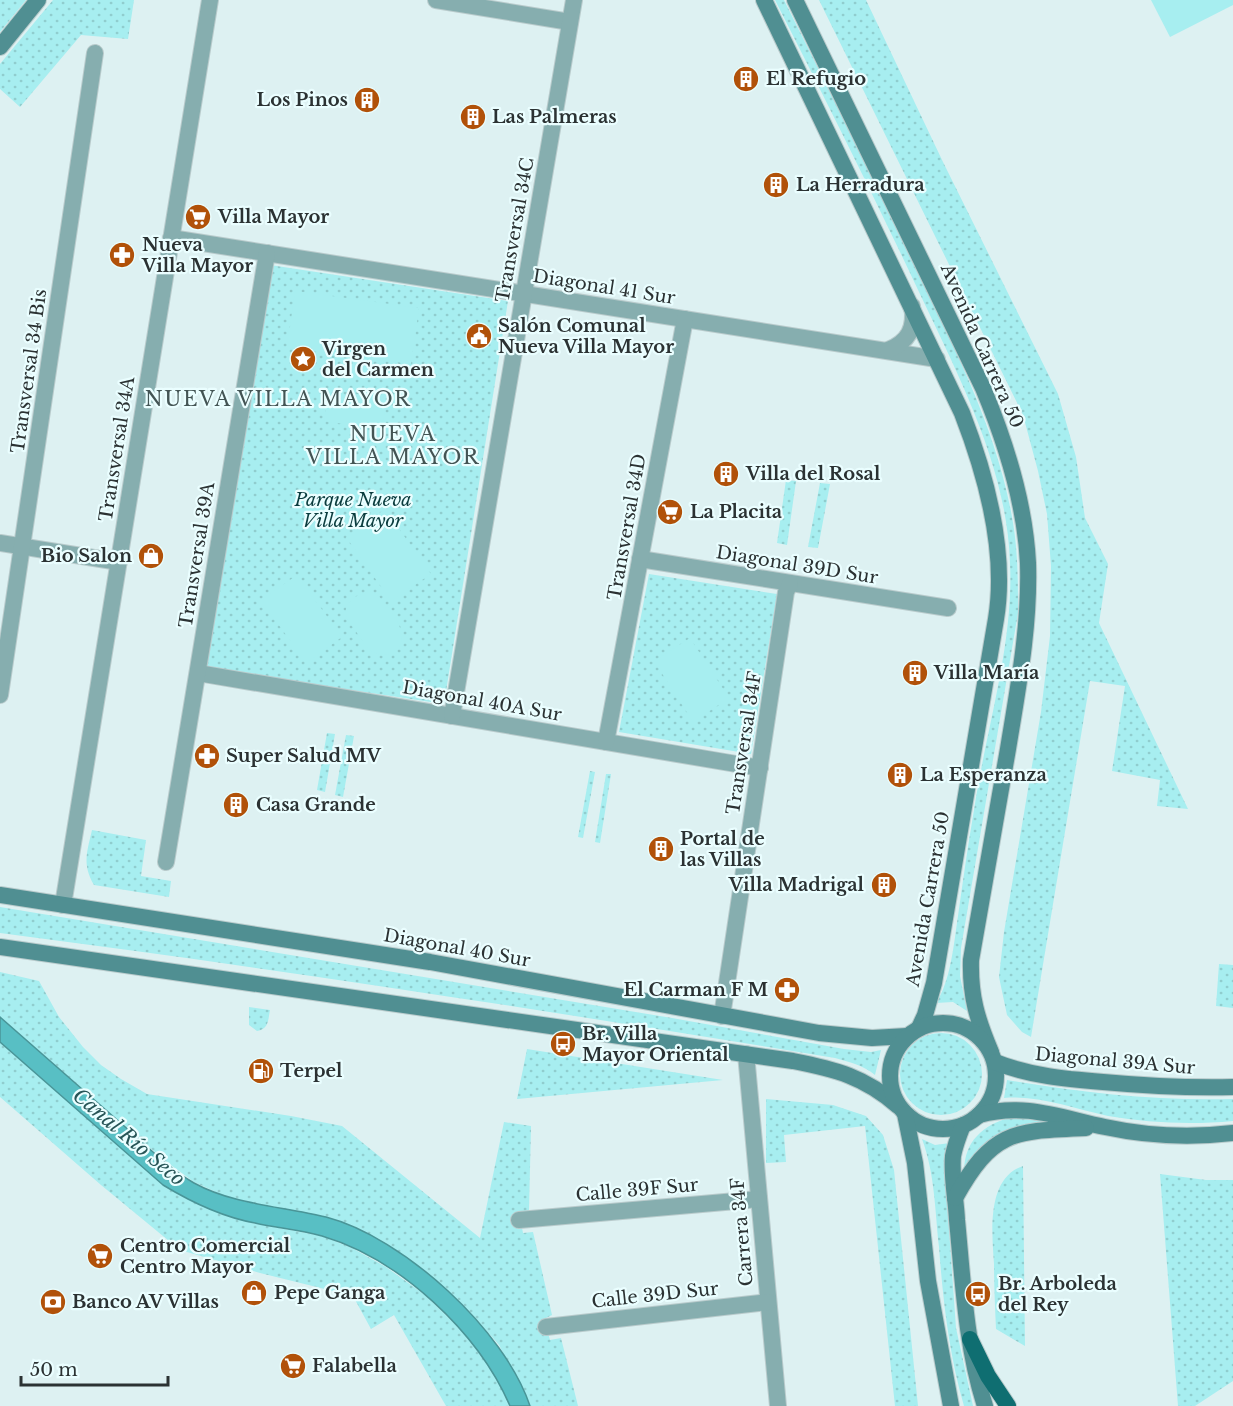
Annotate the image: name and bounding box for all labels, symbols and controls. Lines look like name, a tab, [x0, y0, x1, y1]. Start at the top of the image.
building icon: El Refugio	[731, 64, 761, 94]
place label: El Refugio	[766, 68, 866, 90]
building icon: Los Pinos	[352, 85, 382, 115]
place label: Los Pinos	[257, 89, 348, 111]
building icon: Las Palmeras	[458, 102, 488, 132]
place label: Las Palmeras	[492, 106, 617, 128]
street label: Transversal 34C	[491, 156, 539, 304]
building icon: La Herradura	[761, 170, 791, 200]
place label: La Herradura	[796, 174, 925, 196]
supermarket icon: Villa Mayor	[183, 202, 213, 232]
place label: Villa Mayor	[217, 206, 329, 228]
place label: Nueva Villa Mayor	[141, 234, 253, 277]
pharmacy icon: Nueva Villa Mayor	[107, 240, 137, 270]
street label: Avenida Carrera 50	[935, 259, 1028, 432]
street label: Diagonal 41 Sur	[531, 265, 677, 309]
street label: Transversal 34 Bis	[7, 287, 51, 455]
place label: Salón Comunal Nueva Villa Mayor	[498, 315, 674, 358]
public building icon: Salón Comunal Nueva Villa Mayor	[464, 321, 494, 351]
place label: Virgen del Carmen	[321, 338, 434, 381]
place icon: Virgen del Carmen	[288, 344, 318, 374]
street label: Transversal 34A	[95, 374, 139, 523]
district label: NUEVA VILLA MAYOR	[145, 387, 411, 411]
district label: NUEVA VILLA MAYOR	[305, 422, 480, 469]
street label: Transversal 34D	[603, 452, 651, 602]
building icon: Villa del Rosal	[711, 459, 741, 489]
place label: Villa del Rosal	[745, 463, 881, 485]
street label: Transversal 39A	[175, 480, 220, 629]
park label: Parque Nueva Villa Mayor	[293, 489, 412, 532]
supermarket icon: La Placita	[655, 497, 685, 527]
place label: La Placita	[690, 501, 783, 523]
shop icon: Bio Salon	[136, 541, 166, 571]
street label: Diagonal 39D Sur	[714, 541, 880, 589]
place label: Bio Salon	[41, 545, 132, 567]
building icon: Villa María	[900, 658, 930, 688]
place label: Villa María	[933, 662, 1040, 684]
street label: Transversal 34F	[722, 670, 766, 816]
street label: Diagonal 40A Sur	[401, 676, 564, 726]
pharmacy icon: Super Salud MV	[192, 741, 222, 771]
place label: Super Salud MV	[226, 745, 381, 767]
building icon: La Esperanza	[885, 760, 915, 790]
place label: La Esperanza	[920, 764, 1048, 786]
building icon: Casa Grande	[221, 790, 251, 820]
place label: Casa Grande	[256, 794, 376, 816]
street label: Avenida Carrera 50	[902, 810, 954, 989]
place label: Portal de las Villas	[680, 828, 765, 871]
building icon: Portal de las Villas	[646, 834, 676, 864]
building icon: Villa Madrigal	[869, 870, 899, 900]
place label: Villa Madrigal	[728, 874, 865, 896]
street label: Diagonal 40 Sur	[382, 924, 533, 972]
pharmacy icon: El Carman F M	[772, 975, 802, 1005]
place label: El Carman F M	[624, 979, 768, 1001]
place label: Br. Villa Mayor Oriental	[582, 1023, 729, 1066]
bus stop icon: Br. Villa Mayor Oriental	[548, 1029, 578, 1059]
street label: Diagonal 39A Sur	[1034, 1043, 1196, 1079]
fuel station icon: Terpel	[246, 1056, 276, 1086]
place label: Terpel	[280, 1060, 343, 1082]
water label: Canal Río Seco	[68, 1083, 190, 1191]
street label: Calle 39F Sur	[575, 1174, 700, 1206]
street label: Carrera 34F	[726, 1177, 758, 1287]
place label: Centro Comercial Centro Mayor	[120, 1235, 291, 1278]
supermarket icon: Centro Comercial Centro Mayor	[85, 1241, 115, 1271]
place label: Br. Arboleda del Rey	[998, 1273, 1118, 1316]
street label: Calle 39D Sur	[590, 1277, 720, 1313]
shop icon: Pepe Ganga	[239, 1278, 269, 1308]
bus stop icon: Br. Arboleda del Rey	[963, 1279, 993, 1309]
place label: Pepe Ganga	[274, 1282, 386, 1304]
bank icon: Banco AV Villas	[38, 1287, 68, 1317]
place label: Banco AV Villas	[72, 1291, 219, 1313]
scale bar	[21, 1349, 168, 1387]
supermarket icon: Falabella	[278, 1351, 308, 1381]
place label: Falabella	[312, 1355, 397, 1377]
text: 50 m	[30, 1359, 78, 1381]

